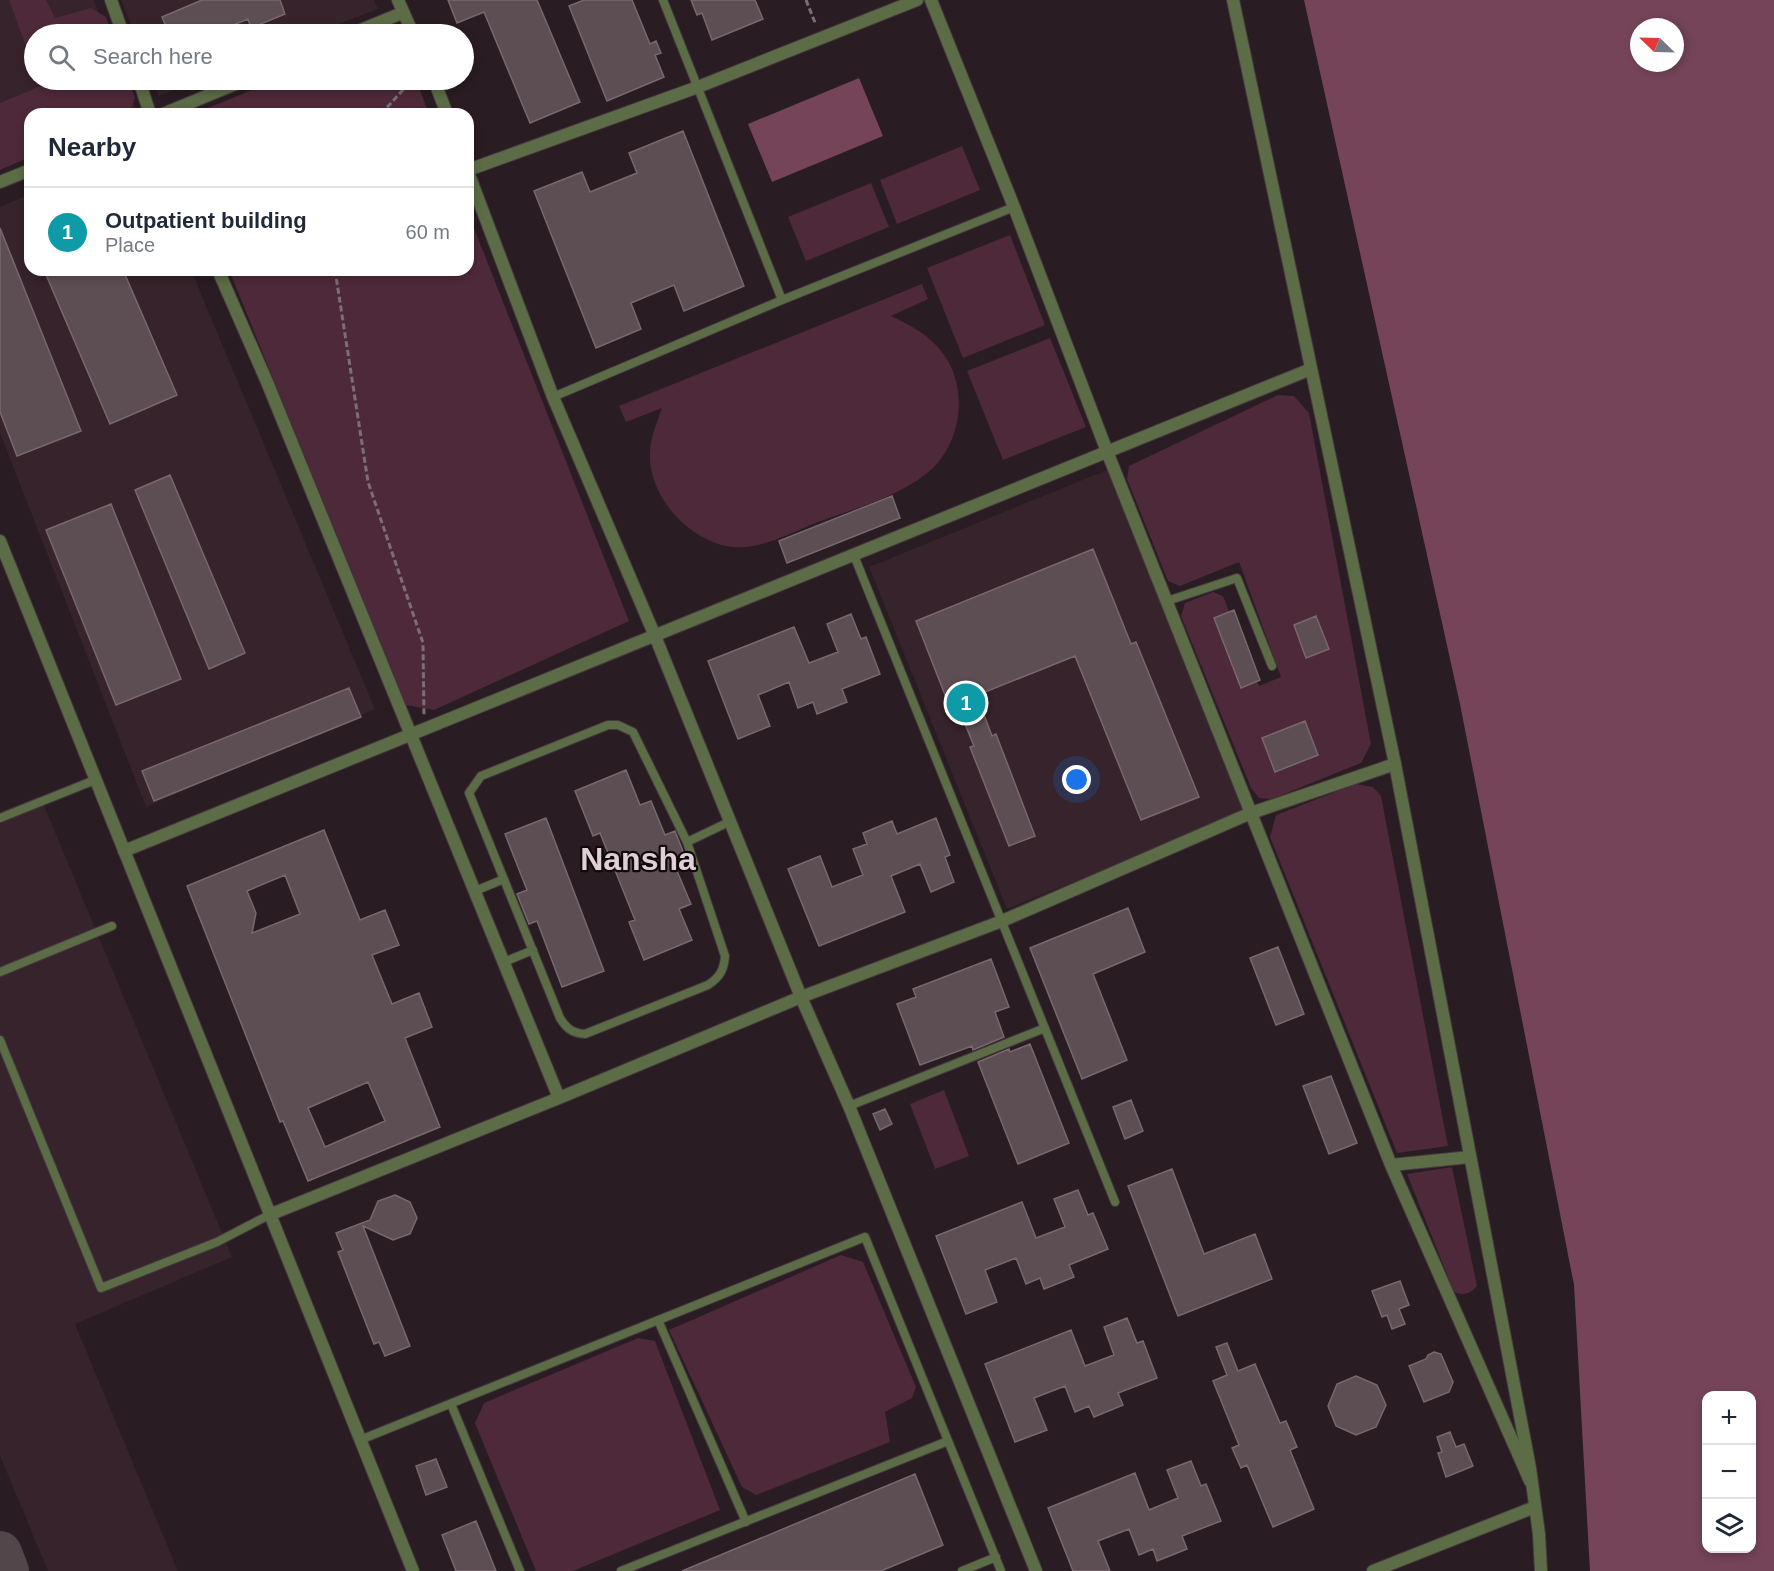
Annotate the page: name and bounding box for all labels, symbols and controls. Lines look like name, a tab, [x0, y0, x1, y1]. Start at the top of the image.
north arrow	[1630, 18, 1684, 72]
search box	[24, 24, 474, 90]
icon: search	[45, 41, 78, 74]
text: Search here	[93, 44, 213, 69]
text: Nearby	[48, 132, 136, 162]
text: Outpatient building	[105, 208, 307, 233]
text: 1	[62, 221, 73, 243]
text: 60 m	[406, 221, 450, 243]
text: Place	[105, 234, 155, 256]
pin: 1	[946, 680, 986, 726]
your location	[1062, 765, 1091, 794]
district label: Nansha	[580, 841, 696, 877]
map controls	[1702, 1391, 1756, 1553]
button: +	[1702, 1391, 1756, 1445]
button: −	[1702, 1445, 1756, 1499]
button: layers	[1702, 1499, 1756, 1553]

